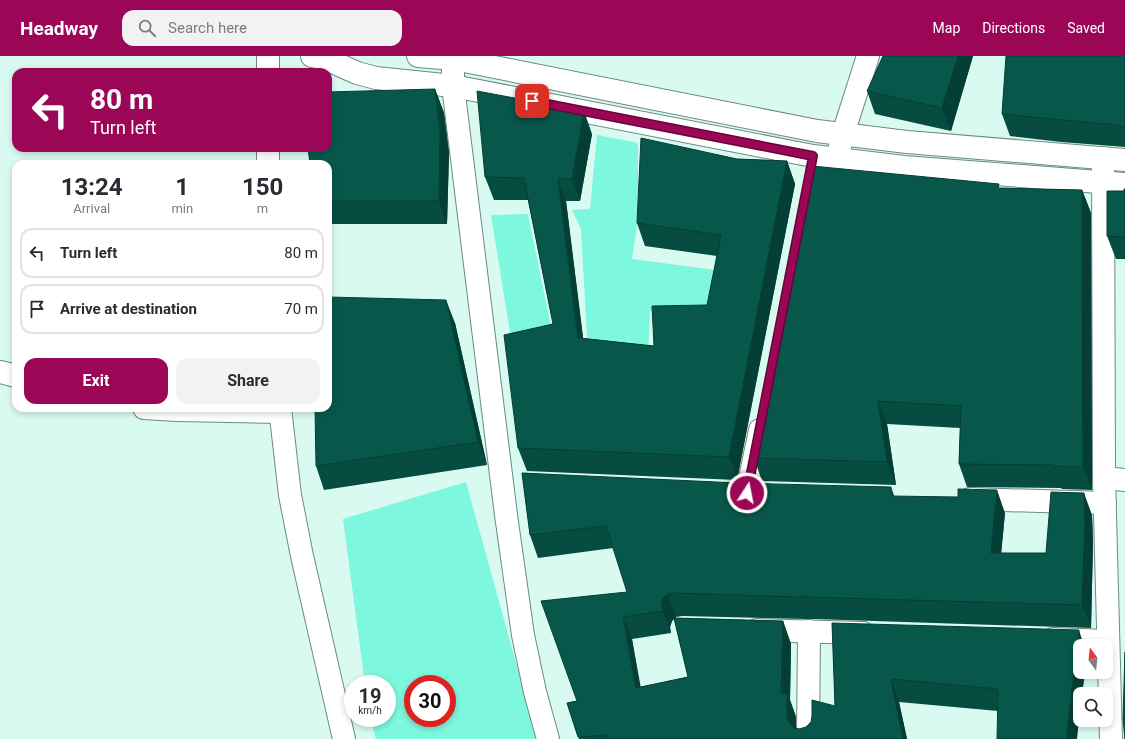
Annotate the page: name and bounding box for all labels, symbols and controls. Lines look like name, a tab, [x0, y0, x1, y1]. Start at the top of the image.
search box	[122, 10, 402, 46]
text: Headway	[20, 17, 98, 40]
icon: search	[136, 17, 158, 39]
text: Search here	[168, 19, 247, 37]
text: Map	[933, 20, 960, 36]
text: Directions	[982, 20, 1045, 36]
text: Saved	[1067, 20, 1105, 36]
text: 80 m	[90, 83, 153, 116]
icon: left	[24, 84, 76, 136]
pin	[515, 84, 549, 118]
icon: arrive	[521, 90, 543, 112]
text: Turn left	[90, 117, 156, 138]
text: 13:24	[61, 173, 123, 201]
text: 1	[175, 173, 189, 201]
text: 150	[242, 173, 283, 201]
text: Arrival	[73, 201, 110, 216]
text: min	[171, 201, 193, 216]
text: m	[257, 201, 268, 216]
icon: left	[26, 242, 48, 264]
text: Turn left	[60, 244, 117, 262]
text: 80 m	[284, 244, 318, 262]
icon: arrive	[26, 298, 48, 320]
text: Arrive at destination	[60, 300, 197, 318]
text: 70 m	[284, 300, 318, 318]
button: Exit	[24, 358, 168, 404]
button: Share	[176, 358, 320, 404]
position arrow	[726, 472, 768, 514]
north arrow	[1073, 639, 1113, 679]
map controls	[1073, 639, 1113, 727]
speed limit sign: 30	[404, 675, 456, 727]
text: 19	[359, 684, 381, 708]
button: search	[1073, 687, 1113, 727]
text: km/h	[358, 705, 382, 716]

